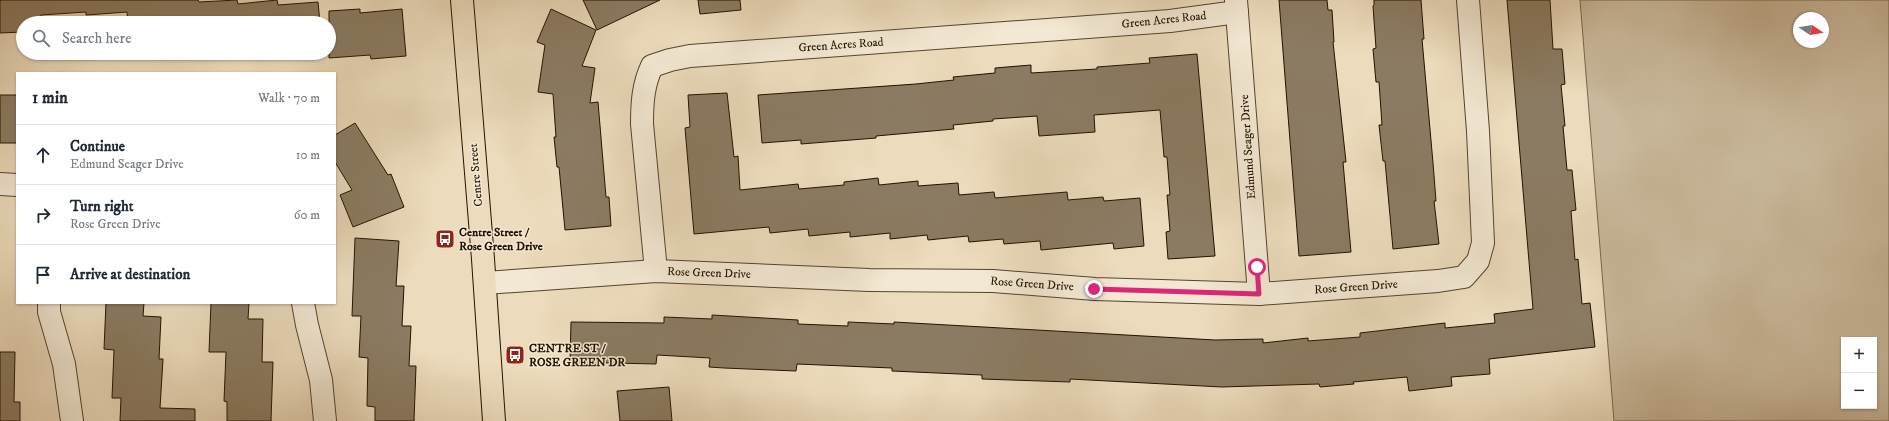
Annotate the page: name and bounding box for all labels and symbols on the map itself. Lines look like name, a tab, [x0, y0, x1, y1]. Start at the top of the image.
street label: Green Acres Road	[1121, 8, 1207, 32]
north arrow	[1793, 12, 1829, 48]
street label: Green Acres Road	[798, 35, 884, 55]
street label: Edmund Seager Drive	[1237, 94, 1259, 200]
street label: Centre Street	[466, 143, 486, 207]
place label: Centre Street / Rose Green Drive	[459, 225, 543, 254]
bus stop icon: Centre Street / Rose Green Drive	[434, 228, 456, 250]
route start	[1248, 258, 1266, 276]
street label: Rose Green Drive	[667, 264, 751, 282]
street label: Rose Green Drive	[990, 274, 1074, 294]
street label: Rose Green Drive	[1314, 277, 1398, 297]
route end	[1085, 280, 1103, 298]
place label: CENTRE ST / ROSE GREEN DR	[529, 341, 626, 370]
bus stop icon: CENTRE ST / ROSE GREEN DR	[504, 344, 526, 366]

